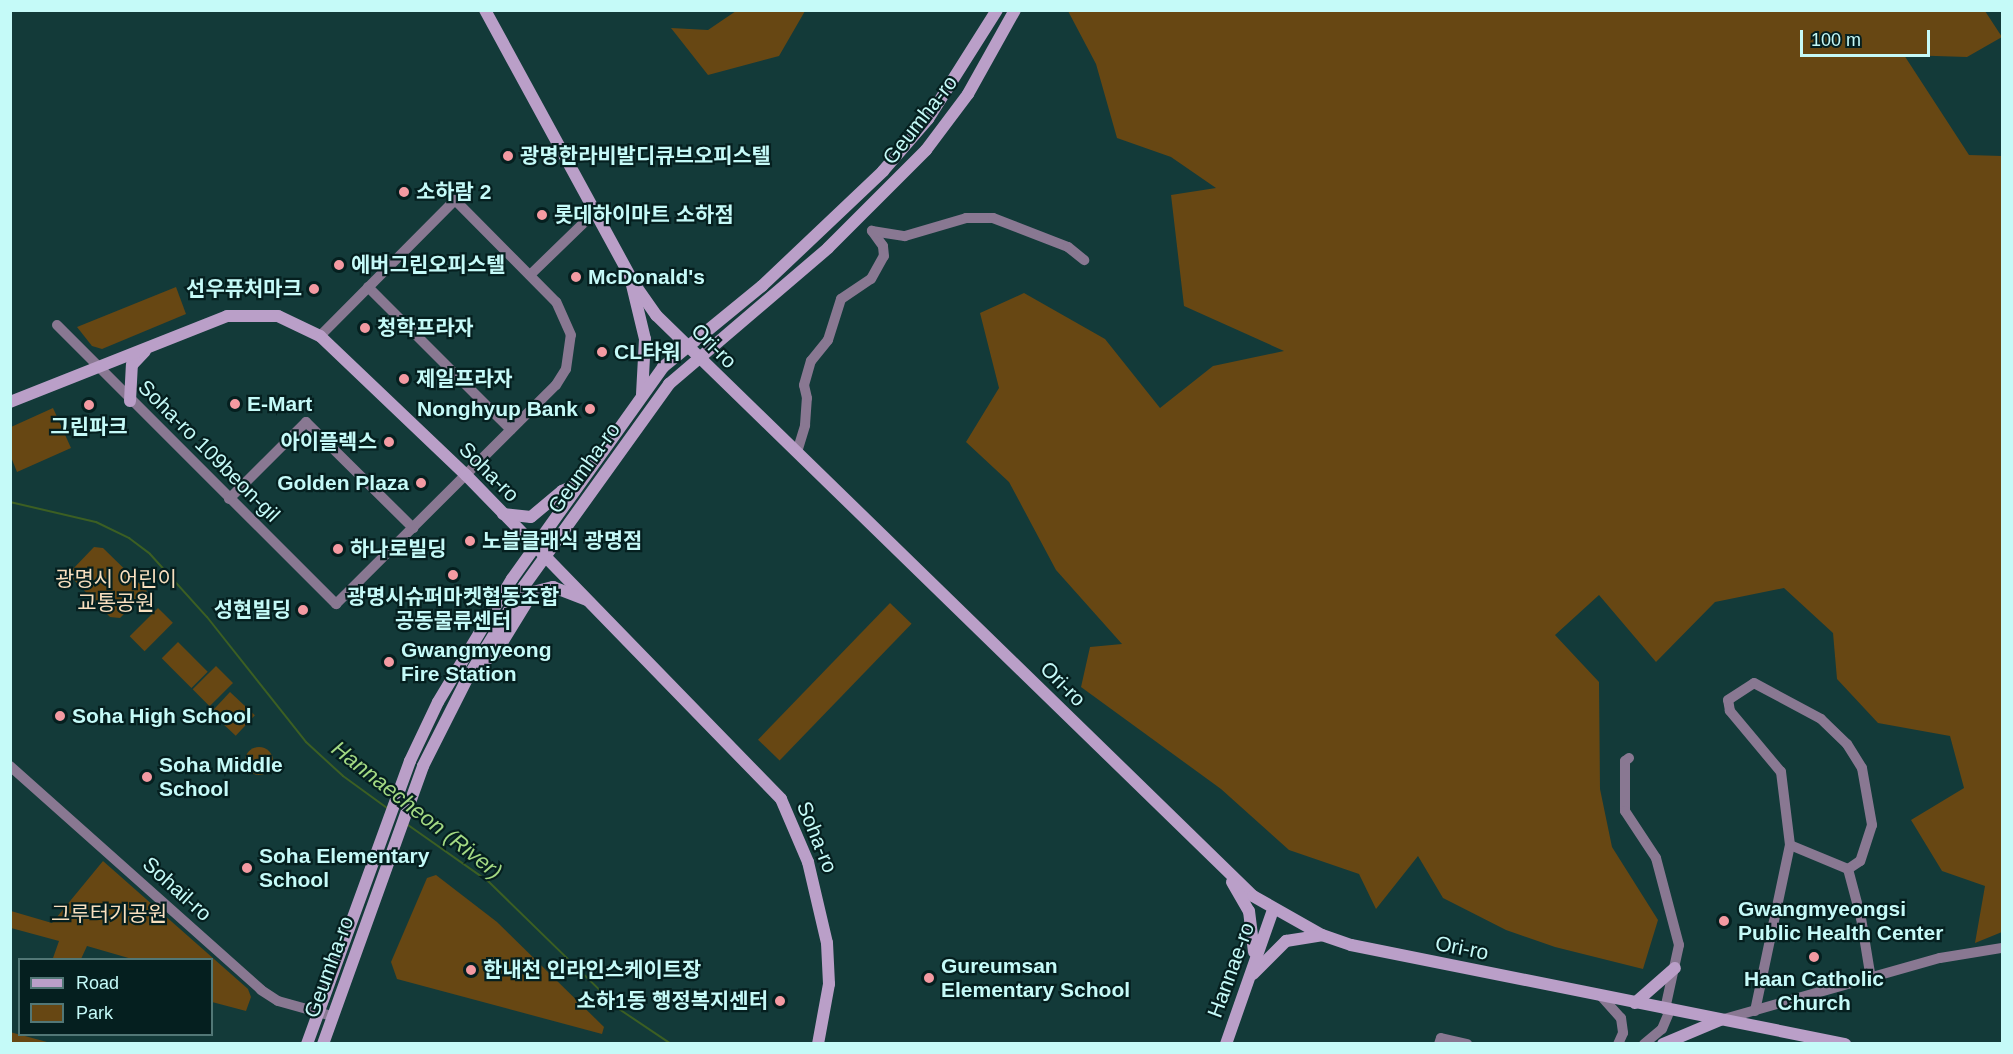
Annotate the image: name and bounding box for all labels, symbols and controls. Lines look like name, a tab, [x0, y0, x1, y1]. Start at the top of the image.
scale bar	[1803, 18, 1934, 56]
text: 100 m	[1811, 30, 1861, 50]
street label: Geumha-ro	[877, 70, 963, 170]
place label: 광명한라비발디큐브오피스텔	[520, 143, 771, 169]
marker: 광명한라비발디큐브오피스텔	[501, 149, 515, 163]
place label: 소하람 2	[416, 179, 491, 205]
marker: 소하람 2	[397, 185, 411, 199]
place label: 롯데하이마트 소하점	[554, 202, 734, 228]
marker: 롯데하이마트 소하점	[535, 208, 549, 222]
place label: 에버그린오피스텔	[351, 252, 506, 278]
marker: 에버그린오피스텔	[332, 258, 346, 272]
place label: McDonald's	[588, 264, 705, 290]
marker: McDonald's	[569, 270, 583, 284]
place label: 선우퓨처마크	[186, 276, 302, 302]
marker: 선우퓨처마크	[307, 282, 321, 296]
place label: 청학프라자	[377, 315, 474, 341]
street label: Ori-ro	[686, 318, 742, 374]
marker: 청학프라자	[358, 321, 372, 335]
place label: CL타워	[614, 339, 681, 365]
marker: CL타워	[595, 345, 609, 359]
place label: 제일프라자	[416, 366, 513, 392]
marker: 제일프라자	[397, 372, 411, 386]
street label: Soha-ro 109beon-gil	[133, 375, 285, 527]
place label: E-Mart	[247, 391, 312, 417]
place label: Nonghyup Bank	[417, 396, 578, 422]
marker: E-Mart	[228, 397, 242, 411]
marker: 그린파크	[82, 398, 96, 412]
marker: Nonghyup Bank	[583, 402, 597, 416]
place label: 그린파크	[50, 414, 128, 440]
street label: Geumha-ro	[543, 418, 625, 518]
place label: 아이플렉스	[280, 429, 377, 455]
marker: 아이플렉스	[382, 435, 396, 449]
street label: Soha-ro	[454, 437, 524, 507]
place label: Golden Plaza	[277, 470, 409, 496]
marker: Golden Plaza	[414, 476, 428, 490]
place label: 노블클래식 광명점	[482, 528, 642, 554]
marker: 노블클래식 광명점	[463, 534, 477, 548]
place label: 하나로빌딩	[350, 536, 447, 562]
marker: 하나로빌딩	[331, 542, 345, 556]
park label: 광명시 어린이 교통공원	[55, 566, 177, 616]
marker: 광명시슈퍼마켓협동조합 공동물류센터	[446, 568, 460, 582]
place label: 광명시슈퍼마켓협동조합 공동물류센터	[347, 584, 559, 634]
place label: 성현빌딩	[214, 597, 291, 623]
marker: 성현빌딩	[296, 603, 310, 617]
place label: Gwangmyeong Fire Station	[401, 637, 552, 687]
marker: Gwangmyeong Fire Station	[382, 655, 396, 669]
street label: Ori-ro	[1035, 656, 1091, 712]
place label: Soha High School	[72, 703, 252, 729]
marker: Soha High School	[53, 709, 67, 723]
water label: Hannaecheon (River)	[326, 735, 508, 885]
place label: Soha Middle School	[159, 752, 283, 802]
marker: Soha Middle School	[140, 770, 154, 784]
street label: Soha-ro	[791, 798, 843, 876]
place label: Soha Elementary School	[259, 843, 429, 893]
street label: Sohail-ro	[137, 852, 217, 926]
marker: Soha Elementary School	[240, 861, 254, 875]
place label: Gwangmyeongsi Public Health Center	[1738, 896, 1943, 946]
park label: 그루터기공원	[51, 901, 167, 927]
marker: Gwangmyeongsi Public Health Center	[1715, 912, 1733, 930]
street label: Geumha-ro	[299, 913, 359, 1021]
street label: Hannae-ro	[1202, 919, 1260, 1021]
street label: Ori-ro	[1433, 931, 1491, 965]
marker: Haan Catholic Church	[1807, 950, 1821, 964]
place label: Gureumsan Elementary School	[941, 953, 1130, 1003]
place label: 한내천 인라인스케이트장	[483, 957, 701, 983]
legend	[18, 958, 213, 1036]
marker: 한내천 인라인스케이트장	[464, 963, 478, 977]
place label: Haan Catholic Church	[1744, 966, 1884, 1016]
marker: Gureumsan Elementary School	[922, 971, 936, 985]
text: Road	[76, 973, 119, 993]
place label: 소하1동 행정복지센터	[577, 988, 768, 1014]
marker: 소하1동 행정복지센터	[773, 994, 787, 1008]
text: Park	[76, 1003, 113, 1023]

